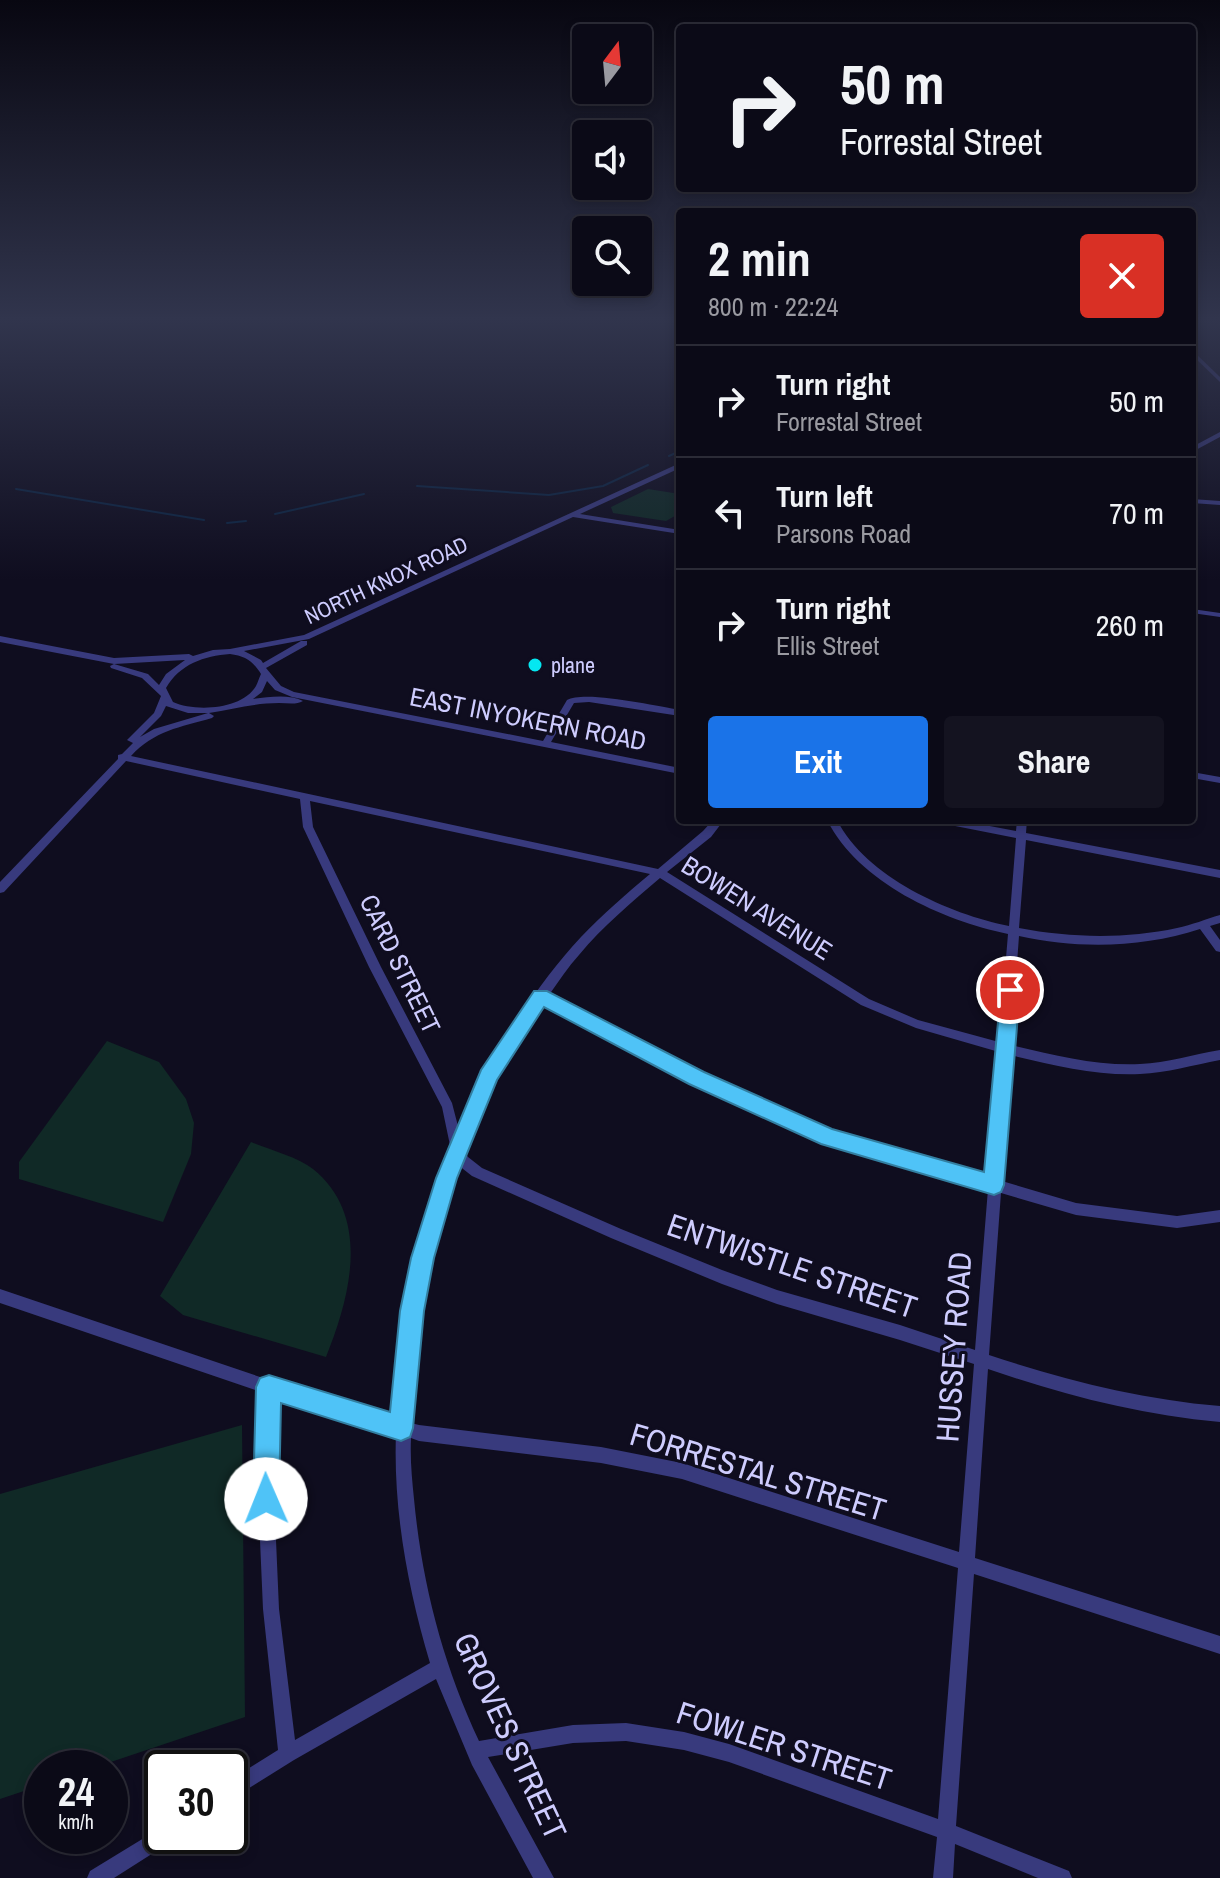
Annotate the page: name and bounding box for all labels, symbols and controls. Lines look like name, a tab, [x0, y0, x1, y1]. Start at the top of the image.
north arrow	[572, 24, 652, 104]
map controls	[572, 24, 652, 296]
text: 50 m	[840, 46, 945, 121]
icon: right	[708, 56, 812, 160]
text: Forrestal Street	[840, 118, 1042, 166]
button: sound	[572, 120, 652, 200]
button: search	[572, 216, 652, 296]
text: 2 min	[708, 226, 811, 291]
button: close	[1080, 234, 1164, 318]
text: 800 m · 22:24	[708, 289, 838, 324]
text: Turn right	[776, 364, 890, 404]
icon: right	[708, 379, 752, 423]
text: 50 m	[1109, 381, 1164, 421]
text: Forrestal Street	[776, 404, 922, 439]
text: Turn left	[776, 476, 873, 516]
icon: left	[708, 491, 752, 535]
text: 70 m	[1109, 493, 1164, 533]
text: Parsons Road	[776, 516, 911, 551]
street label: NORTH KNOX ROAD	[299, 529, 473, 631]
text: Turn right	[776, 588, 890, 628]
icon: right	[708, 603, 752, 647]
text: 260 m	[1096, 605, 1164, 645]
text: Ellis Street	[776, 628, 879, 663]
place label: plane	[551, 650, 595, 680]
marker: plane	[526, 656, 544, 674]
street label: EAST INYOKERN ROAD	[407, 678, 649, 759]
button: Exit	[708, 716, 928, 808]
button: Share	[944, 716, 1164, 808]
street label: BOWEN AVENUE	[675, 847, 839, 968]
street label: CARD STREET	[352, 889, 449, 1039]
pin	[976, 956, 1044, 1024]
icon: arrive	[988, 968, 1032, 1012]
street label: ENTWISTLE STREET	[662, 1203, 923, 1328]
street label: HUSSEY ROAD	[925, 1250, 982, 1444]
street label: FORRESTAL STREET	[625, 1412, 891, 1531]
position arrow	[224, 1457, 308, 1541]
street label: GROVES STREET	[444, 1626, 577, 1846]
street label: FOWLER STREET	[671, 1691, 897, 1800]
speed limit sign: 30	[144, 1750, 248, 1854]
text: 24	[58, 1765, 94, 1818]
text: km/h	[58, 1808, 94, 1835]

